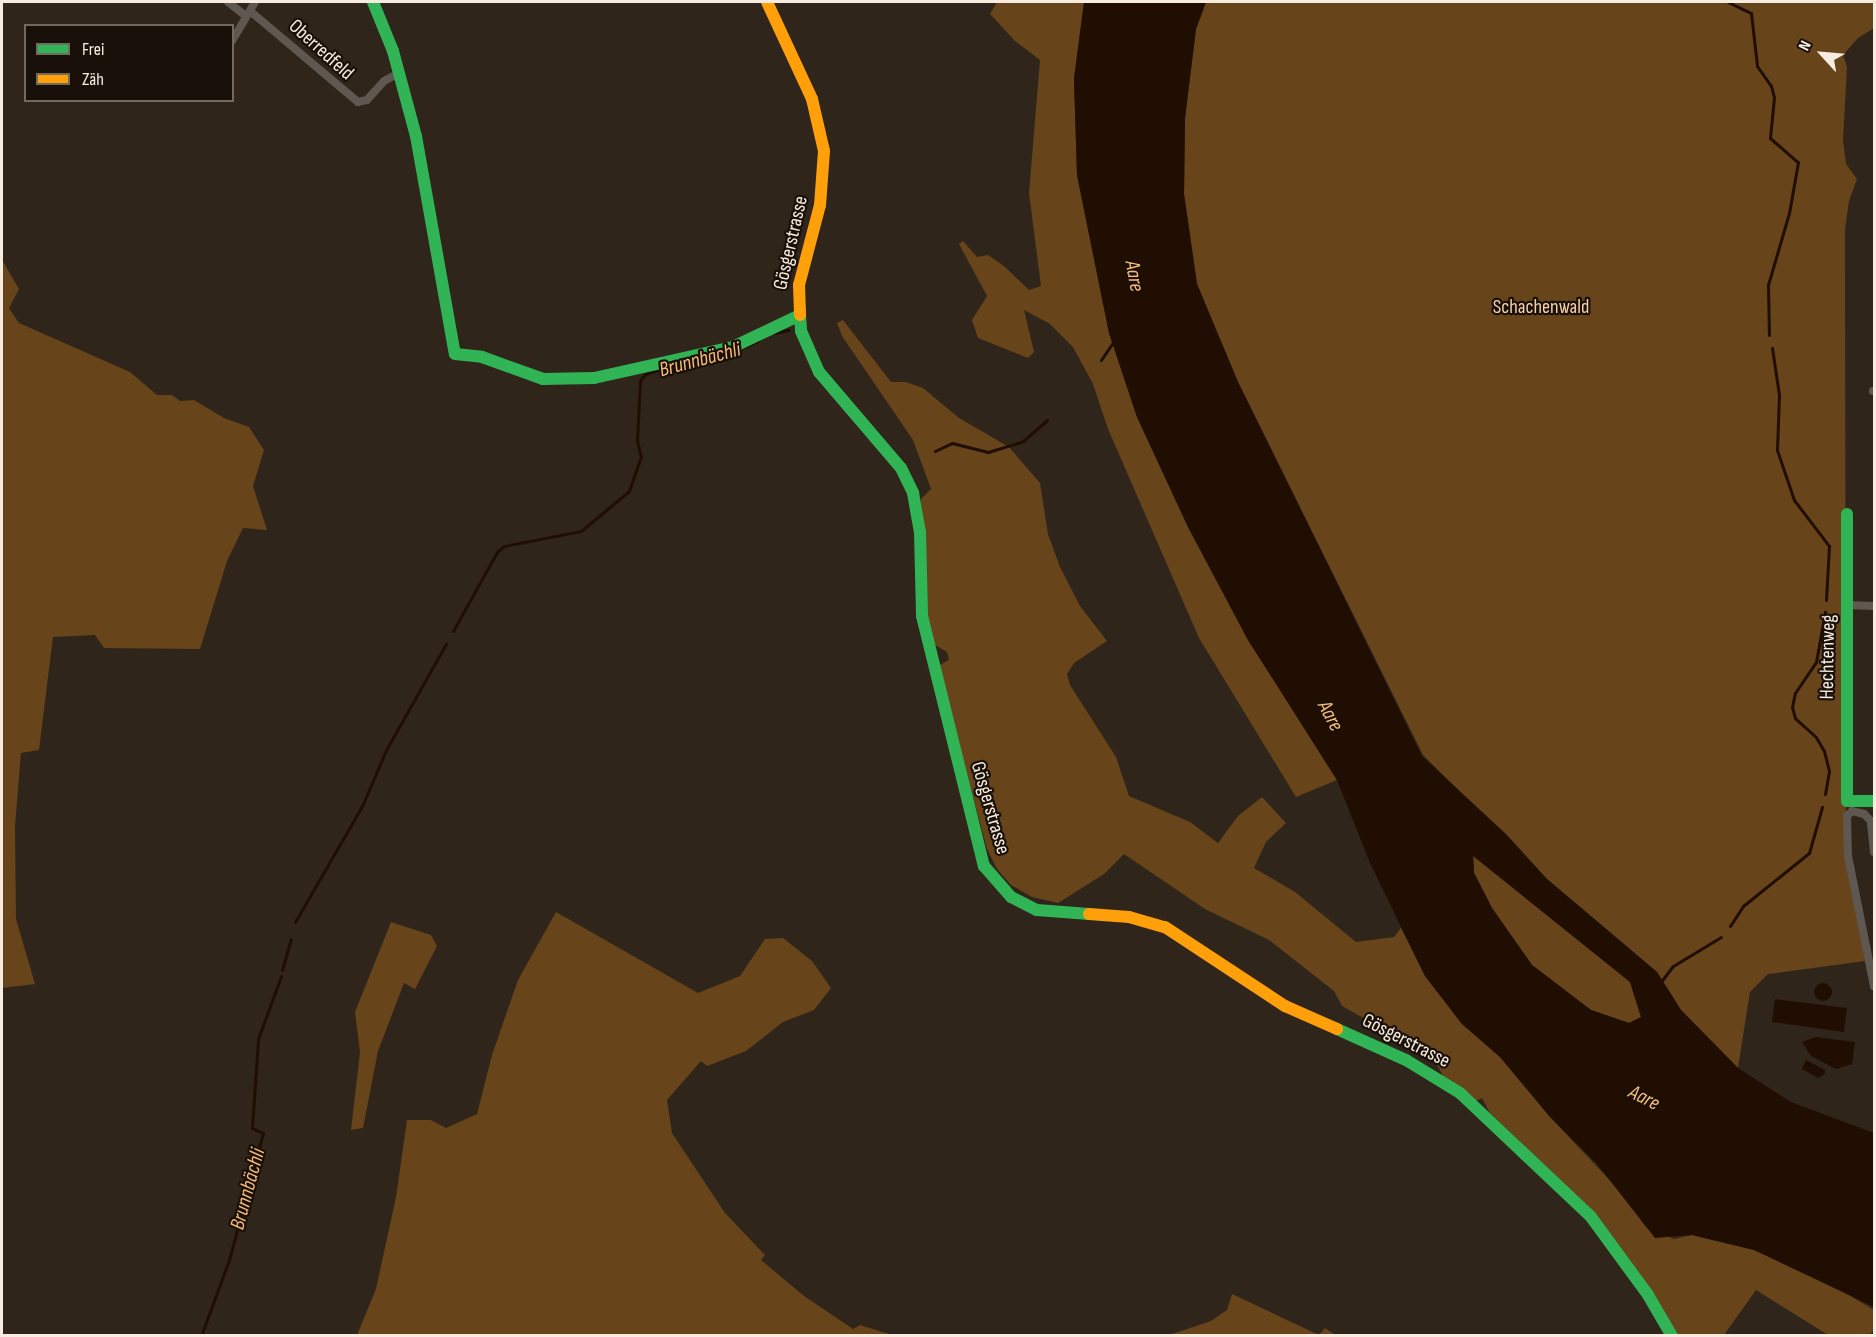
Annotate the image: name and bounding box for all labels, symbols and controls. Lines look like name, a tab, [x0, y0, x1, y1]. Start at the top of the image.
street label: Oberredfeld	[284, 15, 358, 85]
legend	[24, 24, 234, 102]
north arrow	[1792, 24, 1852, 84]
text: N	[1795, 38, 1816, 54]
text: Frei	[82, 39, 104, 60]
text: Zäh	[82, 69, 104, 90]
street label: Gösgerstrasse	[769, 194, 813, 292]
water label: Aare	[1119, 258, 1149, 294]
park label: Schachenwald	[1493, 295, 1589, 319]
water label: Brunnbächli	[656, 337, 744, 383]
street label: Hechtenweg	[1815, 614, 1841, 700]
water label: Aare	[1312, 696, 1348, 736]
street label: Gösgerstrasse	[965, 759, 1015, 857]
street label: Gösgerstrasse	[1358, 1009, 1454, 1073]
water label: Aare	[1624, 1080, 1664, 1116]
water label: Brunnbächli	[225, 1145, 271, 1233]

